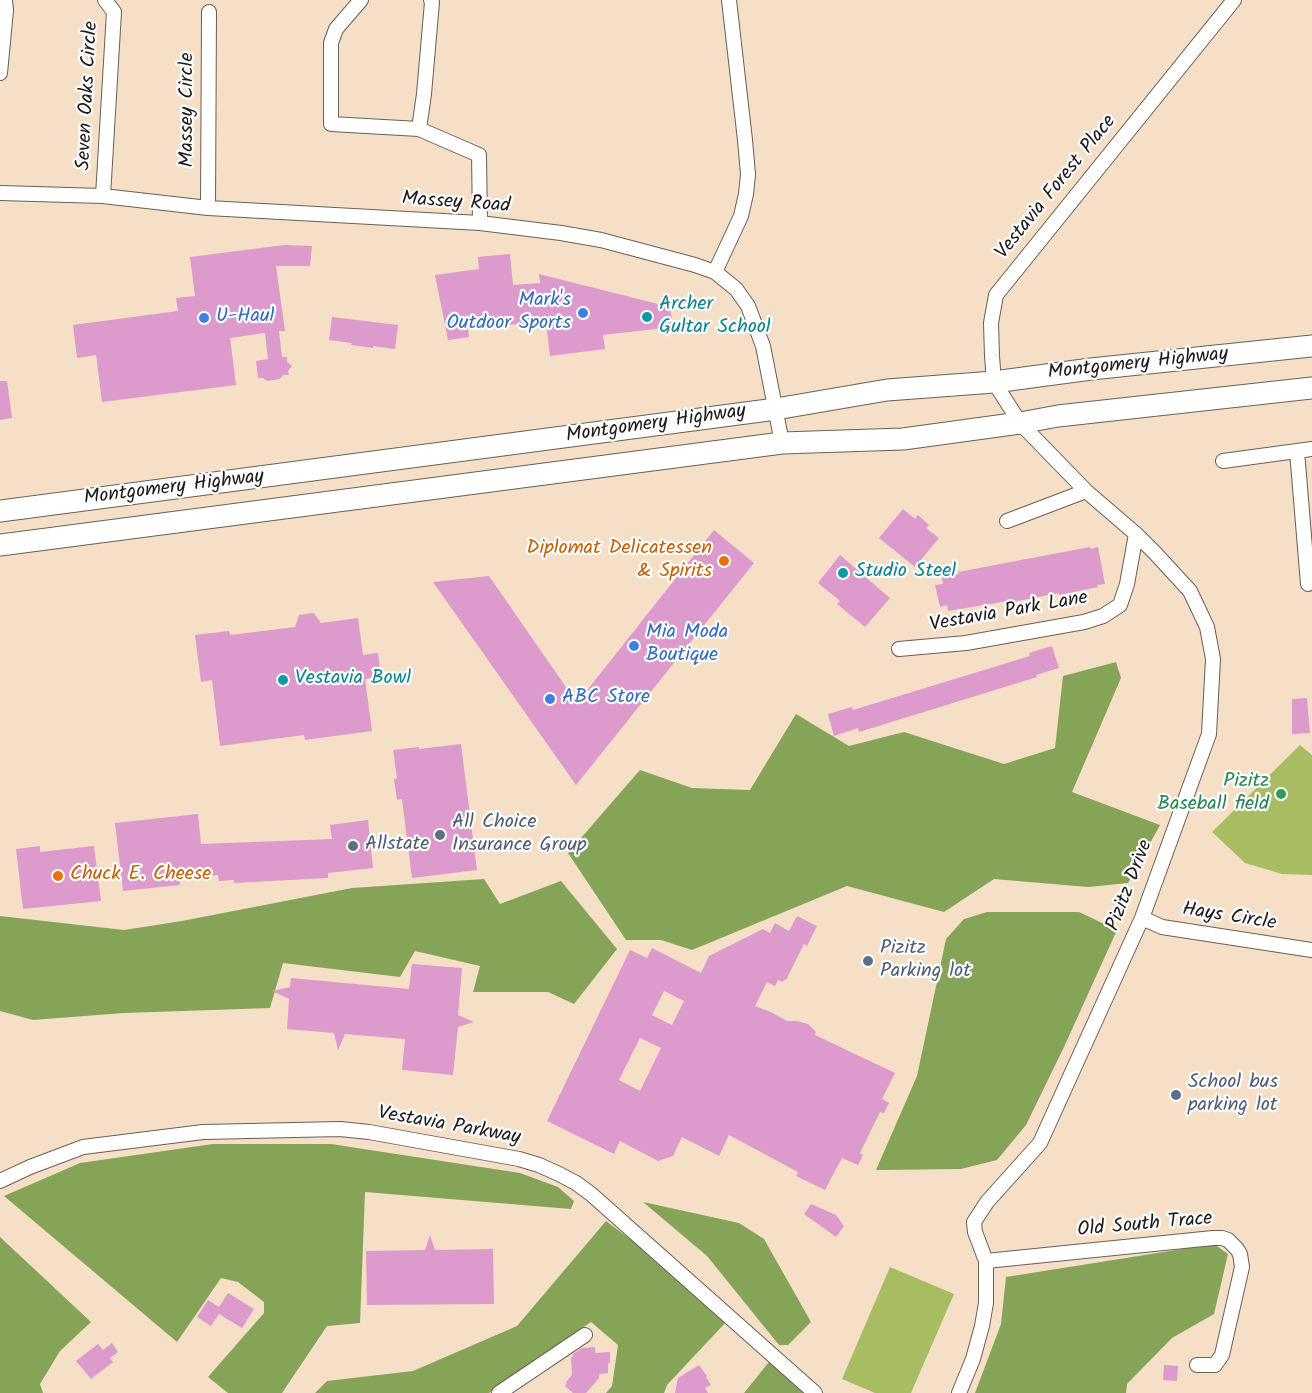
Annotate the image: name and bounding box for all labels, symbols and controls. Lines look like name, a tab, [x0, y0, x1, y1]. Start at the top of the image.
street label: Seven Oaks Circle	[73, 21, 105, 171]
street label: Massey Circle	[177, 53, 201, 167]
street label: Vestavia Forest Place	[992, 111, 1122, 265]
street label: Massey Road	[401, 188, 511, 220]
place label: Mark's Outdoor Sports	[447, 290, 571, 337]
place label: Archer Gultar School	[659, 294, 771, 341]
place label: U-Haul	[216, 306, 274, 330]
marker: Mark's Outdoor Sports	[576, 306, 590, 320]
marker: Archer Gultar School	[640, 310, 654, 324]
marker: U-Haul	[197, 311, 211, 325]
street label: Montgomery Highway	[1047, 344, 1229, 386]
street label: Montgomery Highway	[565, 400, 747, 450]
street label: Montgomery Highway	[83, 466, 265, 512]
place label: Diplomat Delicatessen & Spirits	[526, 538, 712, 585]
marker: Diplomat Delicatessen & Spirits	[717, 554, 731, 568]
place label: Studio Steel	[855, 561, 956, 585]
marker: Studio Steel	[836, 566, 850, 580]
street label: Vestavia Park Lane	[928, 587, 1090, 639]
place label: Mia Moda Boutique	[646, 622, 728, 669]
marker: Mia Moda Boutique	[627, 639, 641, 653]
place label: Vestavia Bowl	[295, 668, 411, 692]
marker: Vestavia Bowl	[276, 673, 290, 687]
place label: ABC Store	[562, 687, 650, 711]
marker: ABC Store	[543, 692, 557, 706]
place label: Pizitz Baseball field	[1157, 771, 1269, 818]
marker: Pizitz Baseball field	[1274, 787, 1288, 801]
place label: All Choice Insurance Group	[452, 812, 587, 859]
marker: All Choice Insurance Group	[433, 828, 447, 842]
place label: Allstate	[365, 834, 429, 858]
street label: Pizitz Drive	[1103, 837, 1159, 935]
marker: Allstate	[346, 839, 360, 853]
place label: Chuck E. Cheese	[70, 864, 211, 888]
marker: Chuck E. Cheese	[51, 869, 65, 883]
street label: Hays Circle	[1180, 899, 1278, 937]
place label: Pizitz Parking lot	[880, 938, 971, 985]
marker: Pizitz Parking lot	[861, 954, 875, 968]
place label: School bus parking lot	[1188, 1072, 1278, 1119]
marker: School bus parking lot	[1169, 1088, 1183, 1102]
street label: Vestavia Parkway	[376, 1103, 522, 1151]
street label: Old South Trace	[1076, 1208, 1214, 1244]

